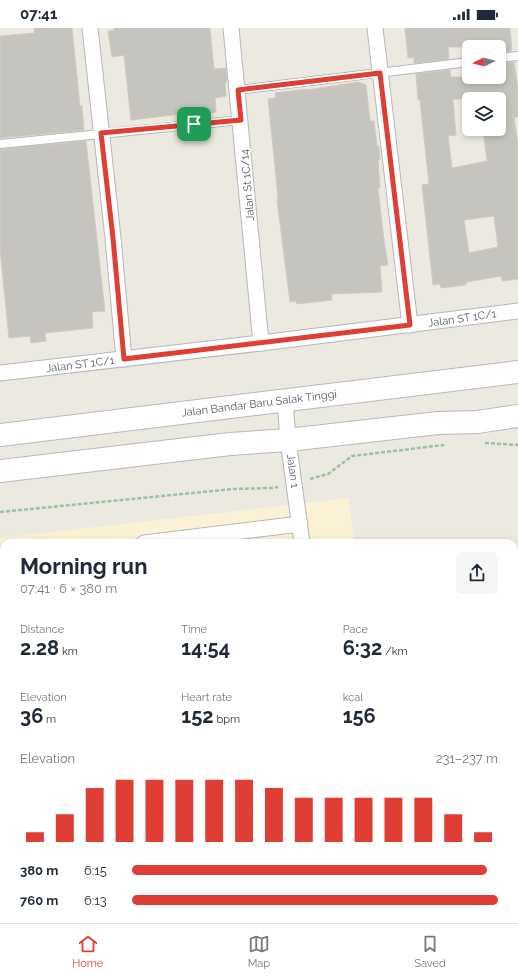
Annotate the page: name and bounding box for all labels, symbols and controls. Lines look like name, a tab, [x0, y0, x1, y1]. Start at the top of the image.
text: 07:41	[20, 5, 57, 23]
north arrow	[462, 40, 506, 84]
map controls	[462, 40, 506, 136]
button: layers	[462, 92, 506, 136]
pin	[177, 107, 211, 141]
icon: arrive	[183, 113, 205, 135]
street label: Jalan St 1C/14	[238, 149, 257, 221]
street label: Jalan ST 1C/1	[427, 307, 497, 330]
street label: Jalan ST 1C/1	[45, 354, 115, 375]
street label: Jalan Bandar Baru Salak Tinggi	[181, 388, 337, 419]
street label: Jalan 1	[284, 453, 301, 489]
button: share	[456, 552, 498, 594]
text: Morning run	[20, 553, 148, 579]
text: 07:41 · 6 × 380 m	[20, 581, 117, 596]
text: Distance	[20, 623, 64, 636]
text: Time	[181, 623, 207, 636]
text: Pace	[343, 623, 368, 636]
text: 2.28	[20, 636, 59, 660]
text: 14:54	[181, 636, 230, 660]
text: 6:32	[343, 636, 382, 660]
text: km	[59, 645, 78, 658]
text: /km	[382, 645, 408, 658]
text: Elevation	[20, 691, 67, 704]
text: Heart rate	[181, 691, 232, 704]
text: kcal	[343, 691, 363, 704]
text: 36	[20, 704, 43, 728]
text: 152	[181, 704, 214, 728]
text: 156	[343, 704, 376, 728]
text: m	[43, 713, 56, 726]
text: bpm	[214, 713, 240, 726]
text: Elevation	[20, 751, 75, 766]
text: 231–237 m	[436, 751, 498, 766]
text: 380 m	[20, 863, 58, 878]
text: 6:15	[84, 863, 107, 878]
text: 760 m	[20, 893, 58, 908]
text: 6:13	[84, 893, 107, 908]
tab: Home	[72, 933, 103, 970]
tab: Map	[248, 933, 270, 970]
tab: Saved	[414, 933, 446, 970]

